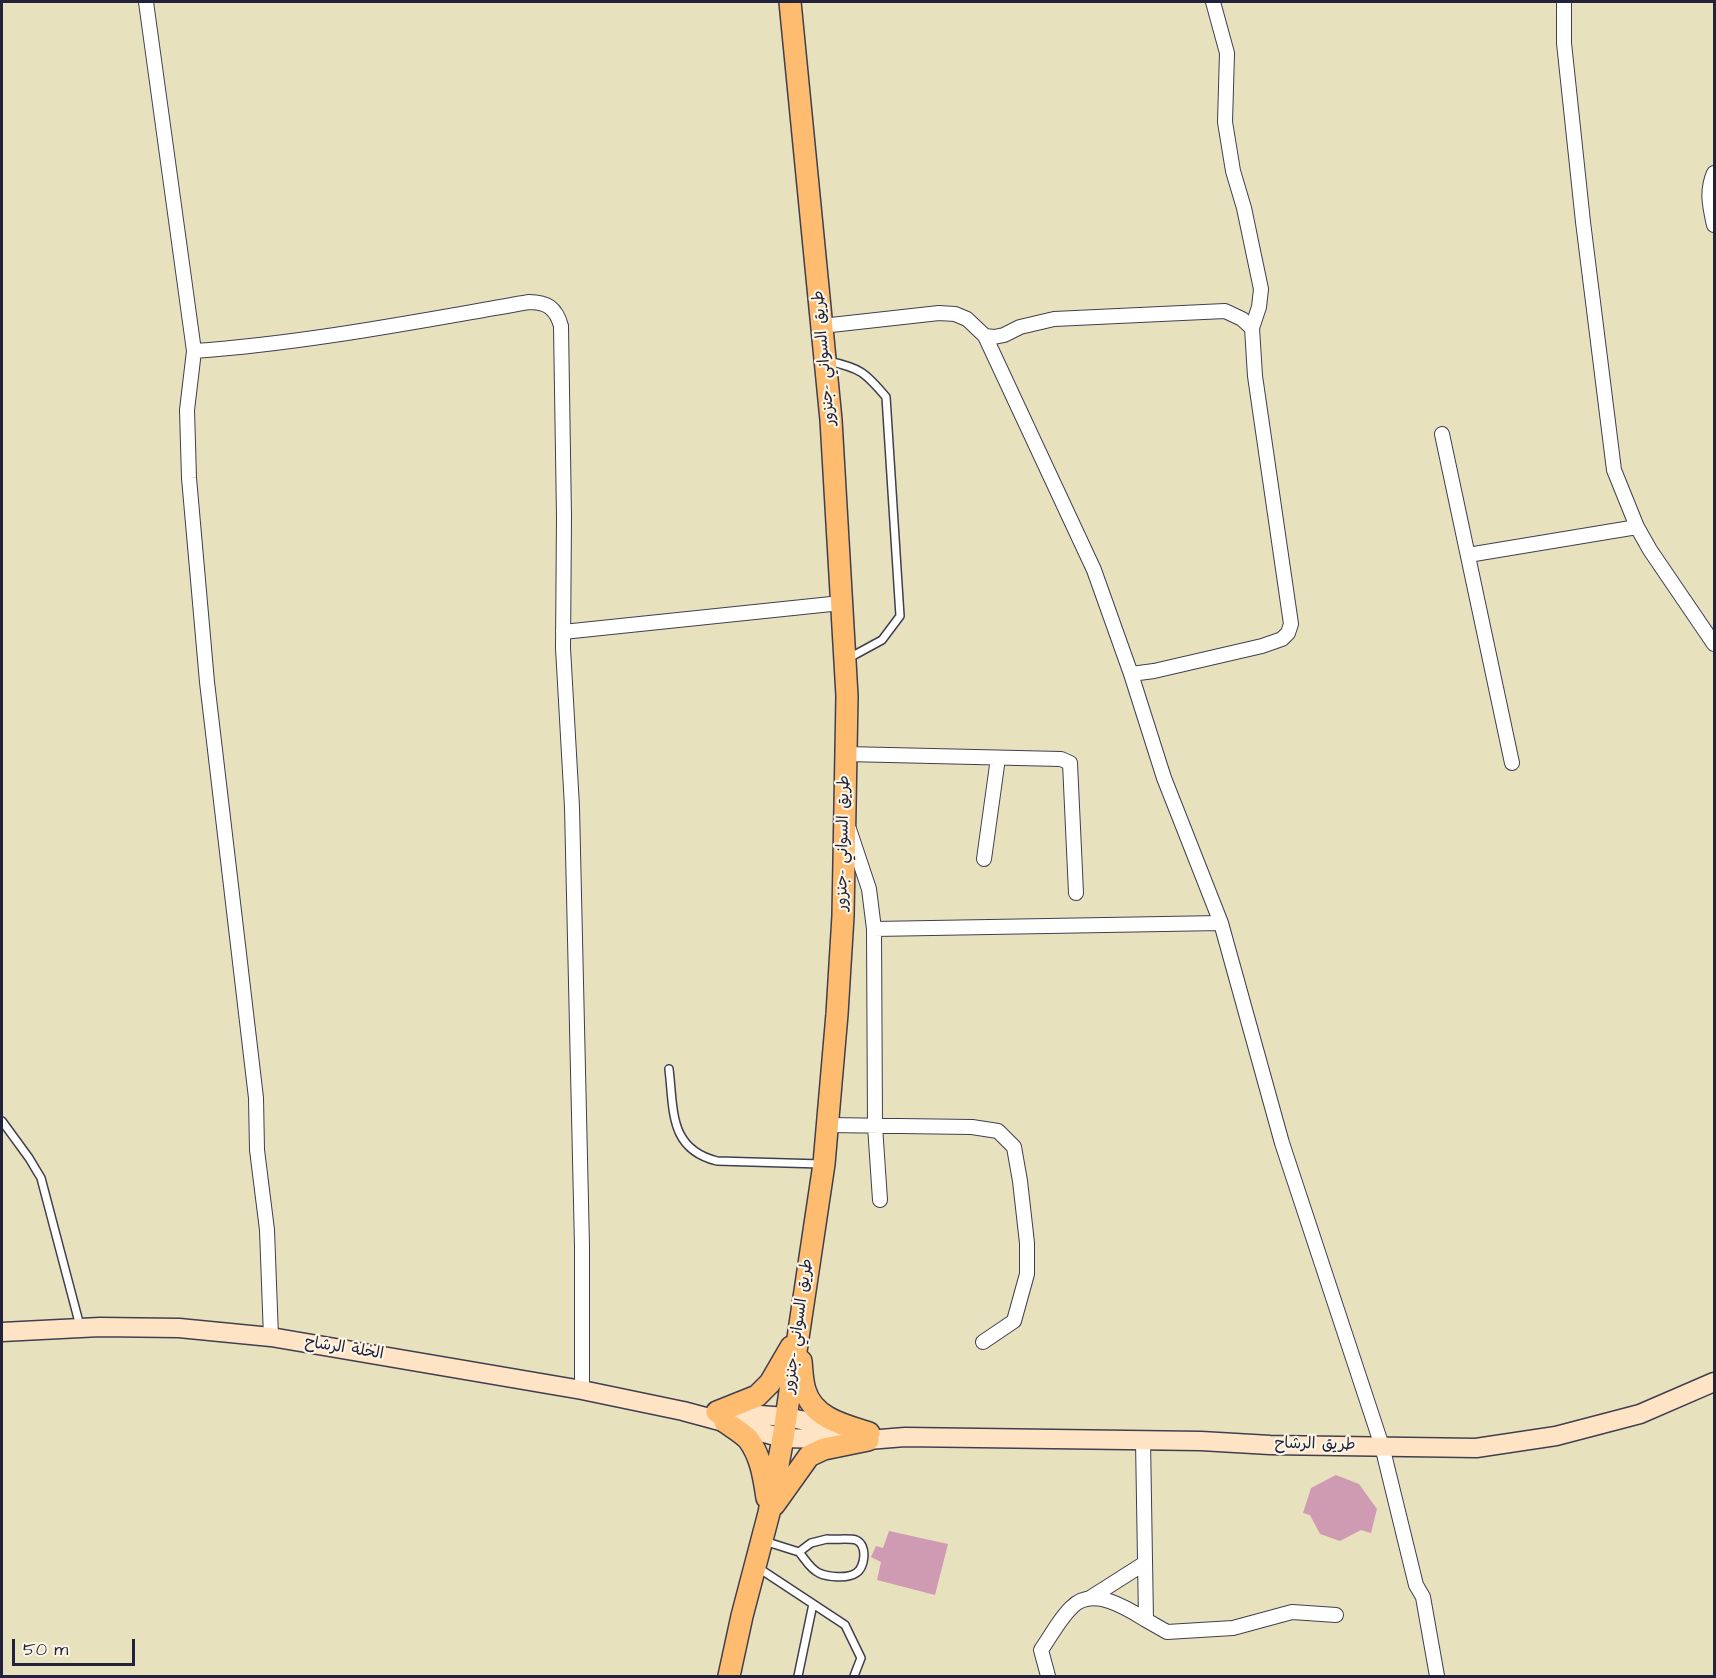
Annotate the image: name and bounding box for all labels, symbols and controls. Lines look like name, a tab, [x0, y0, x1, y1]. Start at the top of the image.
street label: طريق السواني -جنزور	[810, 290, 840, 426]
street label: طريق السواني -جنزور	[833, 775, 855, 911]
street label: طريق السواني -جنزور	[780, 1257, 818, 1395]
street label: الخلة الرشاح	[303, 1333, 385, 1365]
street label: طريق الرشاح	[1274, 1435, 1356, 1455]
scale bar	[15, 1627, 138, 1665]
text: 50 m	[23, 1637, 68, 1662]

